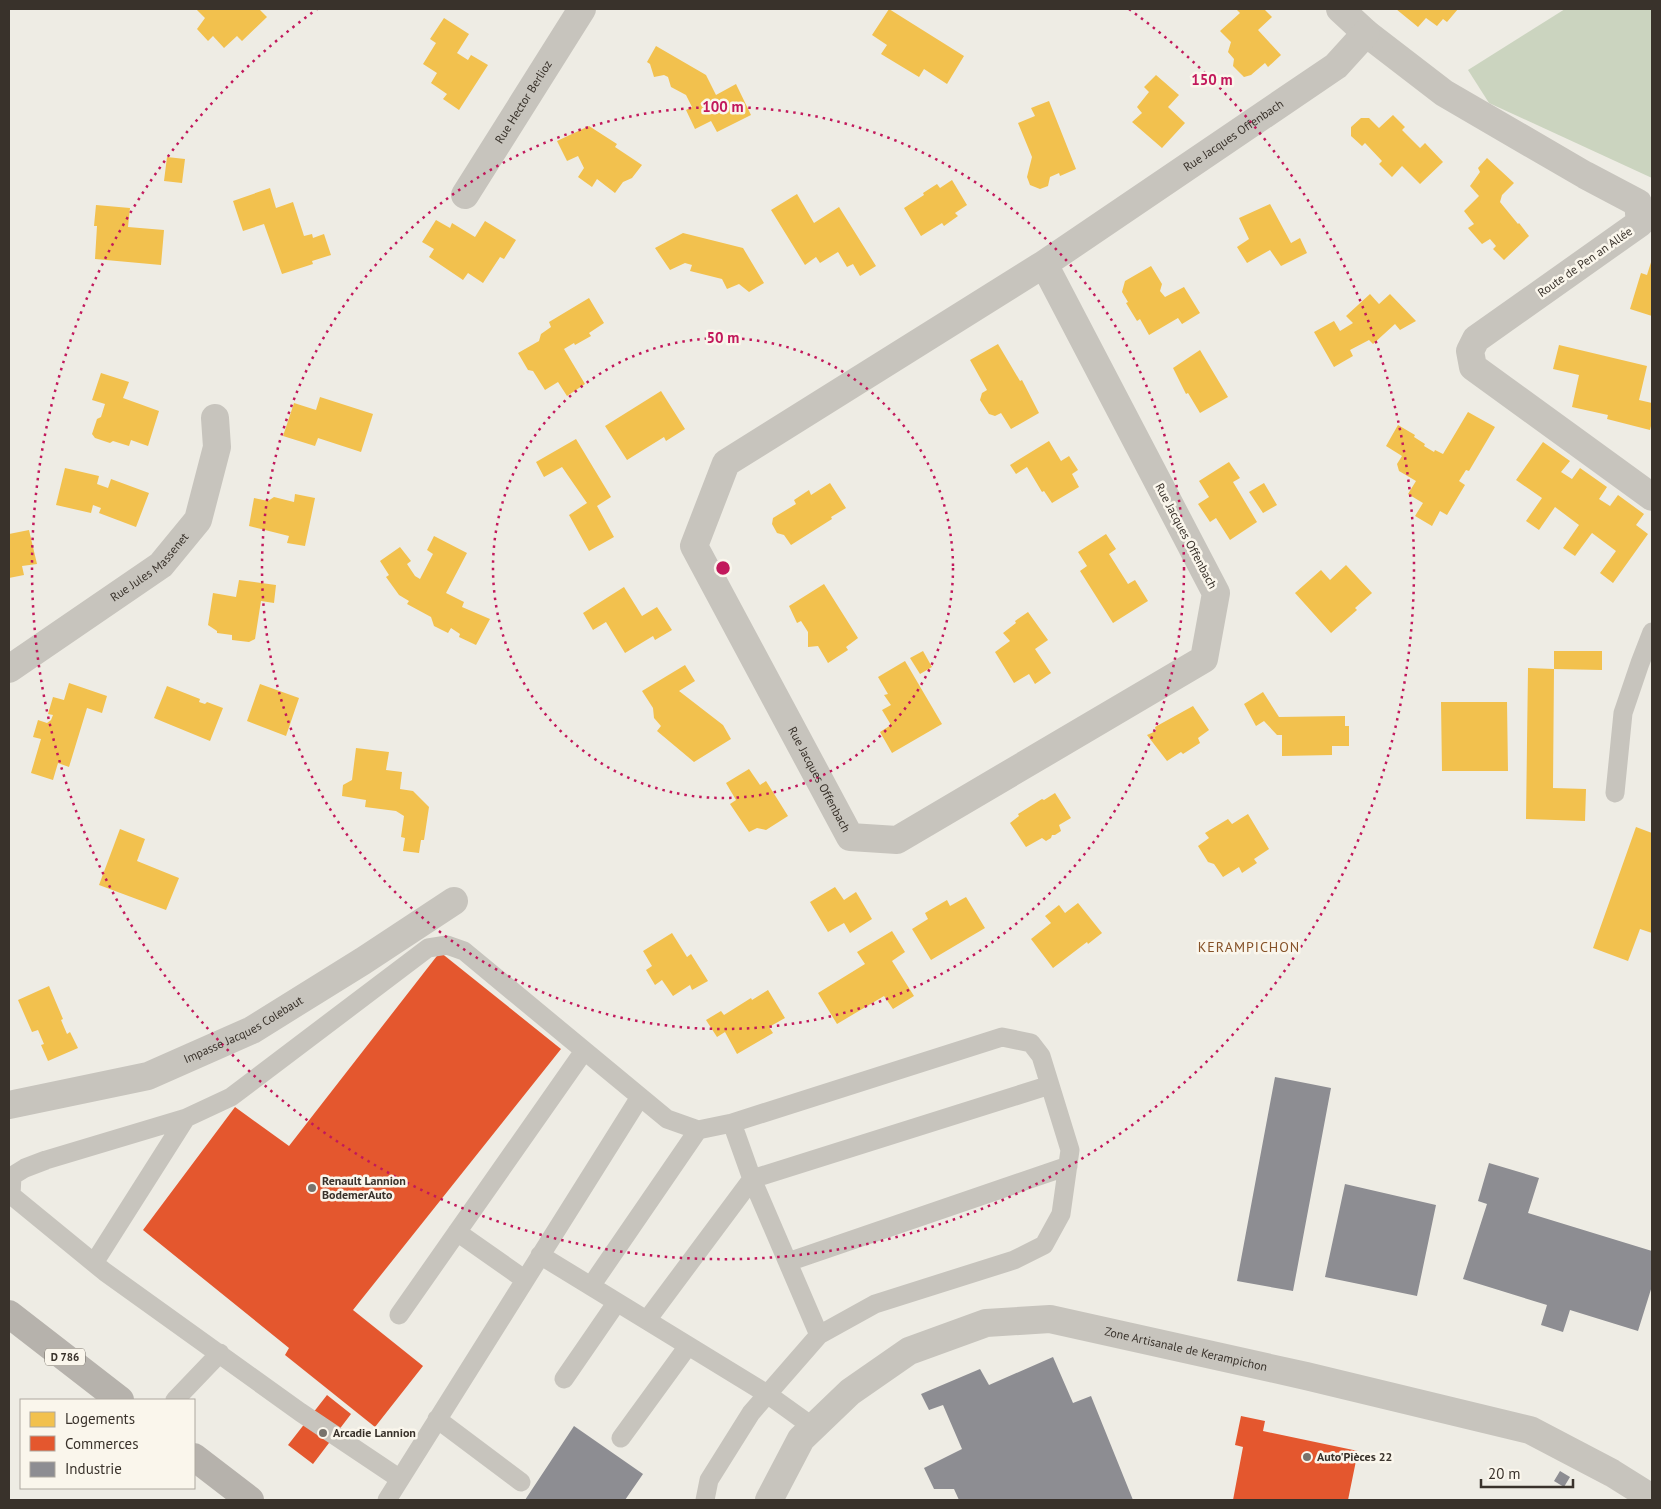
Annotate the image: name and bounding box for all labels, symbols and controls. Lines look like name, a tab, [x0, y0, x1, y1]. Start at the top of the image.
street label: Rue Hector Berlioz	[491, 57, 555, 146]
text: 150 m	[1191, 70, 1233, 89]
street label: Rue Jacques Offenbach	[1180, 96, 1286, 174]
text: 100 m	[702, 97, 744, 116]
street label: Route de Pen an Allée	[1535, 223, 1635, 300]
text: 50 m	[707, 328, 739, 347]
street label: Rue Jacques Offenbach	[1152, 480, 1221, 591]
street label: Rue Jules Massenet	[107, 529, 191, 605]
centre of rings	[714, 559, 732, 577]
street label: Rue Jacques Offenbach	[785, 724, 854, 835]
district label: KERAMPICHON	[1198, 938, 1300, 956]
street label: Impasse Jacques Colebaut	[181, 992, 305, 1066]
place label: Renault Lannion BodemerAuto	[322, 1173, 406, 1202]
marker: Renault Lannion BodemerAuto	[306, 1182, 318, 1194]
street label: Zone Artisanale de Kerampichon	[1103, 1323, 1269, 1374]
road number: D 786	[45, 1348, 85, 1365]
legend	[20, 1399, 195, 1489]
text: Logements	[65, 1409, 135, 1428]
place label: Arcadie Lannion	[333, 1425, 416, 1440]
marker: Arcadie Lannion	[317, 1427, 329, 1439]
text: Commerces	[65, 1434, 139, 1453]
place label: Auto'Pièces 22	[1317, 1449, 1392, 1464]
marker: Auto'Pièces 22	[1301, 1451, 1313, 1463]
scale bar	[1481, 1456, 1574, 1488]
text: Industrie	[65, 1459, 122, 1478]
text: 20 m	[1488, 1464, 1521, 1483]

